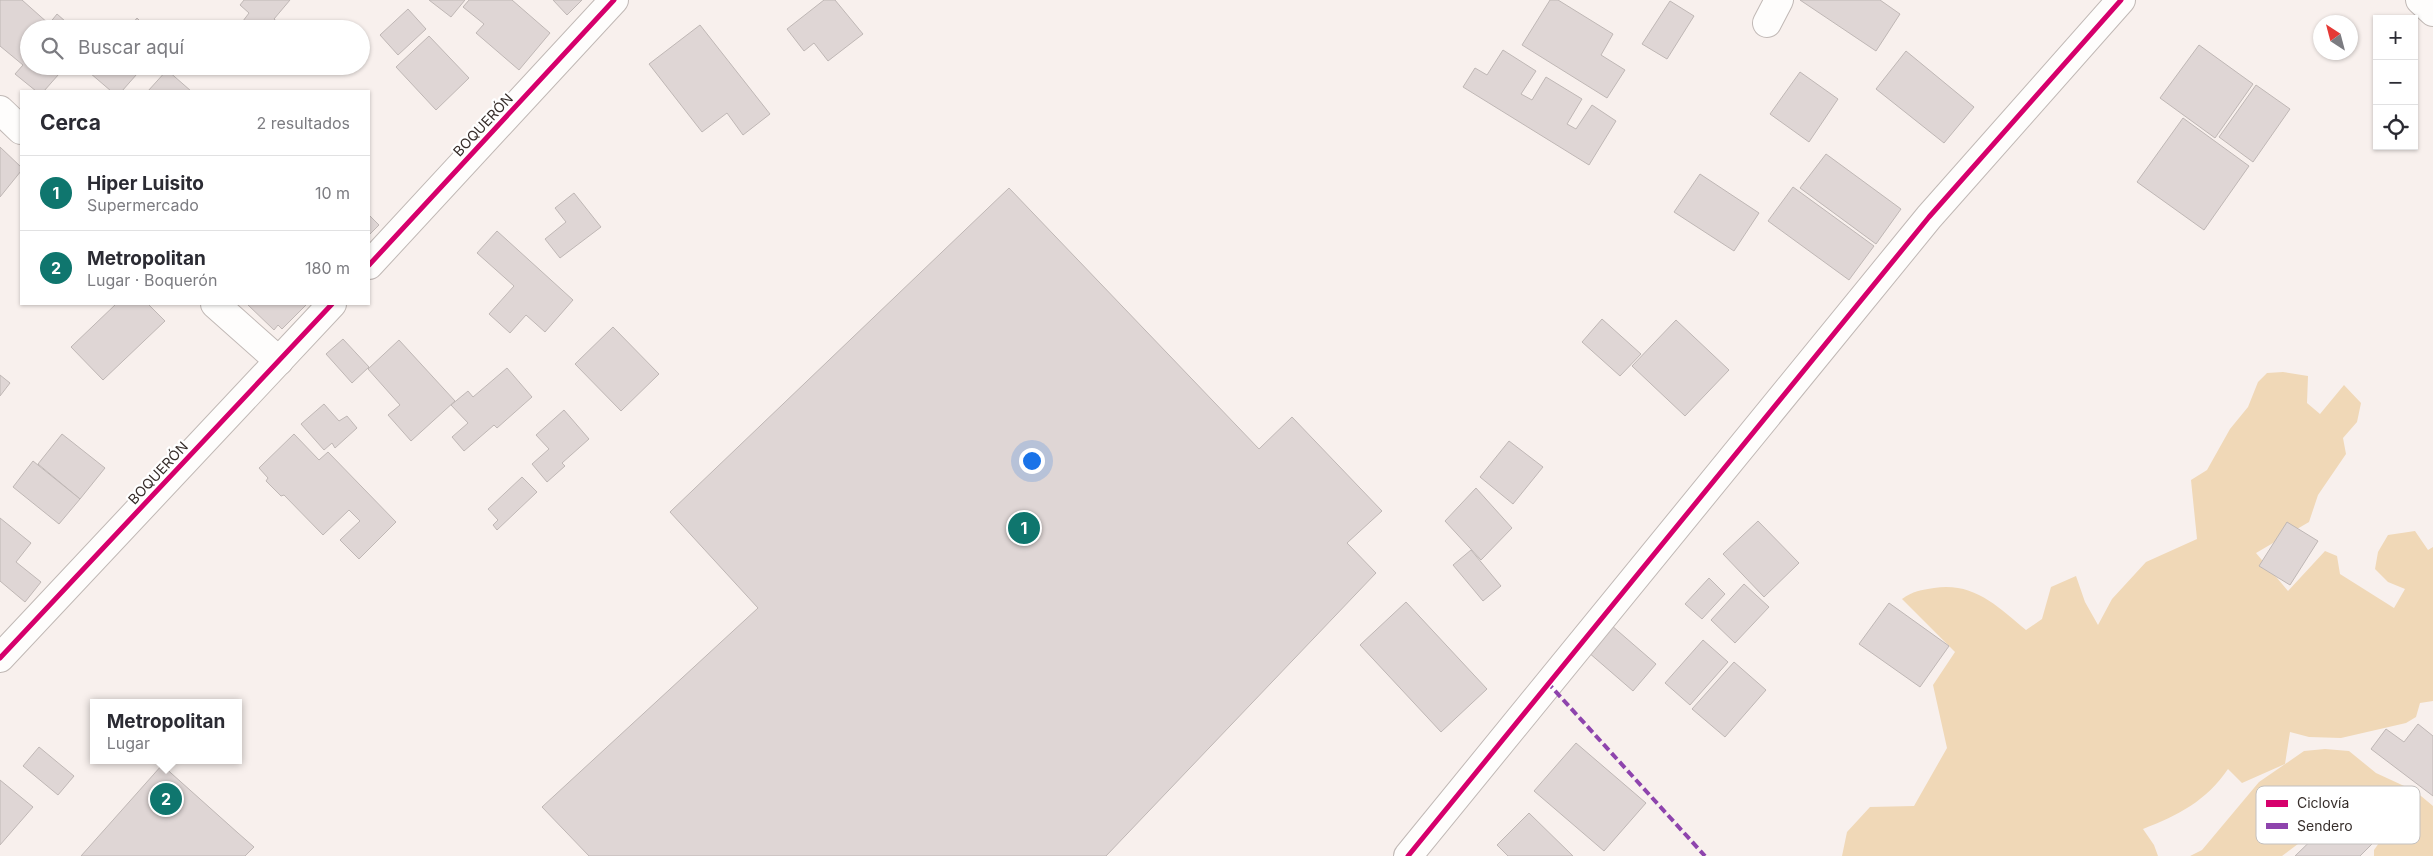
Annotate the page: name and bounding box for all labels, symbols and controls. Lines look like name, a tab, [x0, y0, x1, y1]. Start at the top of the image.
north arrow	[2313, 15, 2358, 60]
map controls	[2373, 15, 2418, 150]
button: +	[2373, 15, 2418, 60]
search box	[20, 20, 370, 75]
icon: search	[38, 34, 66, 62]
text: Buscar aquí	[78, 36, 184, 59]
button: −	[2373, 60, 2418, 105]
street label: BOQUERÓN	[449, 90, 516, 160]
button: locate	[2373, 105, 2418, 150]
text: Cerca	[40, 110, 101, 135]
text: 2 resultados	[257, 113, 350, 133]
text: Hiper Luisito	[87, 172, 204, 195]
text: 1	[53, 183, 59, 203]
text: 10 m	[315, 183, 350, 203]
text: Supermercado	[87, 195, 199, 215]
text: Metropolitan	[87, 247, 206, 270]
text: 2	[51, 258, 61, 278]
text: 180 m	[305, 258, 350, 278]
text: Lugar · Boquerón	[87, 270, 217, 290]
street label: BOQUERÓN	[124, 438, 191, 508]
your location	[1019, 448, 1045, 474]
pin: 1	[1008, 509, 1040, 547]
popup	[90, 699, 242, 764]
text: Metropolitan	[107, 710, 225, 733]
text: Lugar	[107, 733, 150, 753]
pin: 2	[150, 780, 182, 818]
legend	[2256, 786, 2420, 844]
text: Ciclovía	[2297, 794, 2349, 811]
text: Sendero	[2297, 817, 2353, 834]

